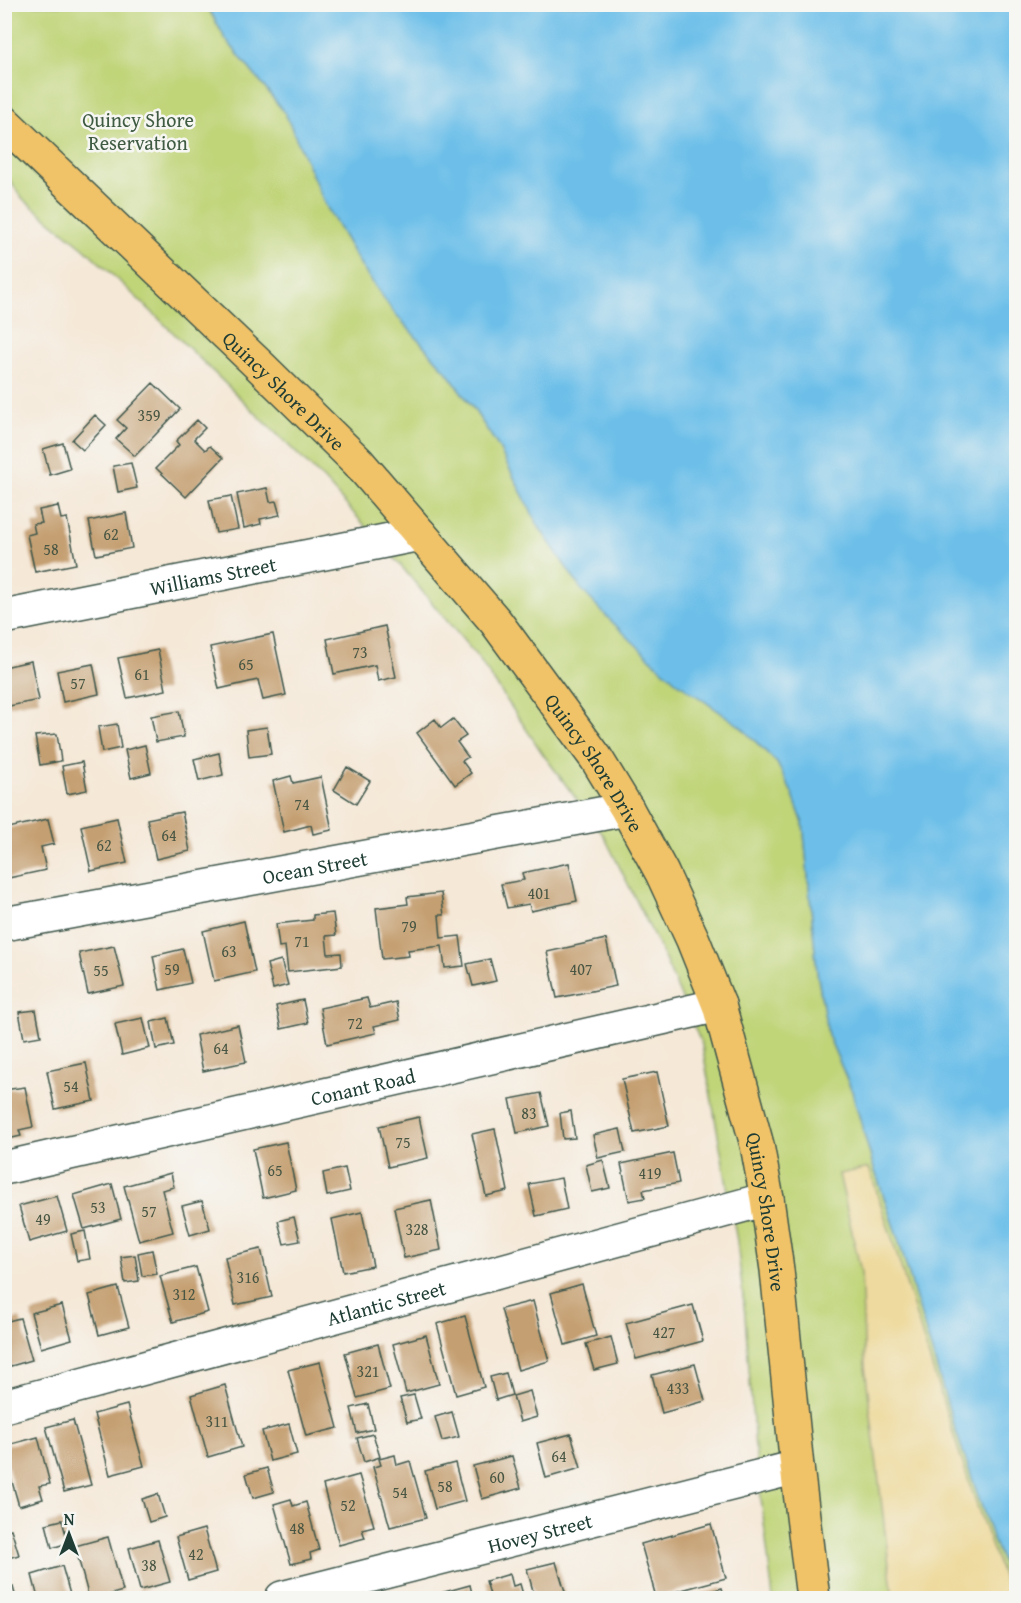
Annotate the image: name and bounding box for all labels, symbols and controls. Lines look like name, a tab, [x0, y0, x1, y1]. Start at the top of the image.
park label: Quincy Shore Reservation	[82, 105, 194, 157]
street label: Quincy Shore Drive	[217, 324, 352, 457]
house number: 359	[137, 403, 161, 427]
house number: 62	[103, 522, 119, 546]
house number: 58	[43, 537, 59, 561]
street label: Williams Street	[147, 549, 279, 602]
house number: 73	[352, 640, 368, 664]
house number: 65	[238, 652, 254, 676]
house number: 61	[134, 662, 150, 686]
house number: 57	[70, 671, 86, 695]
street label: Quincy Shore Drive	[538, 687, 651, 837]
house number: 74	[294, 792, 310, 816]
house number: 64	[161, 823, 177, 847]
house number: 62	[96, 833, 112, 857]
street label: Ocean Street	[260, 843, 370, 891]
house number: 401	[527, 881, 551, 905]
house number: 79	[401, 914, 417, 938]
house number: 71	[294, 929, 310, 953]
house number: 63	[221, 939, 237, 963]
house number: 59	[164, 957, 180, 981]
house number: 407	[569, 957, 593, 981]
house number: 55	[93, 958, 109, 982]
house number: 72	[347, 1011, 363, 1035]
house number: 64	[213, 1036, 229, 1060]
street label: Conant Road	[308, 1060, 418, 1112]
house number: 54	[63, 1074, 79, 1098]
house number: 83	[521, 1101, 537, 1125]
street label: Quincy Shore Drive	[740, 1129, 794, 1293]
house number: 75	[395, 1130, 411, 1154]
house number: 65	[267, 1158, 283, 1182]
house number: 419	[638, 1161, 662, 1185]
house number: 53	[90, 1195, 106, 1219]
house number: 57	[141, 1199, 157, 1223]
house number: 49	[35, 1207, 51, 1231]
house number: 328	[405, 1217, 429, 1241]
house number: 316	[236, 1265, 260, 1289]
street label: Atlantic Street	[323, 1272, 449, 1332]
house number: 312	[172, 1282, 196, 1306]
house number: 427	[652, 1320, 676, 1344]
house number: 321	[356, 1359, 380, 1383]
house number: 433	[666, 1376, 690, 1400]
house number: 311	[205, 1409, 229, 1433]
house number: 64	[551, 1444, 567, 1468]
house number: 60	[489, 1465, 505, 1489]
house number: 58	[437, 1474, 453, 1498]
house number: 54	[392, 1480, 408, 1504]
house number: 52	[340, 1493, 356, 1517]
north arrow	[39, 1504, 99, 1564]
street label: Hovey Street	[484, 1505, 595, 1560]
text: N	[64, 1507, 75, 1531]
house number: 48	[289, 1516, 305, 1540]
house number: 42	[188, 1542, 204, 1566]
house number: 38	[141, 1553, 157, 1577]

